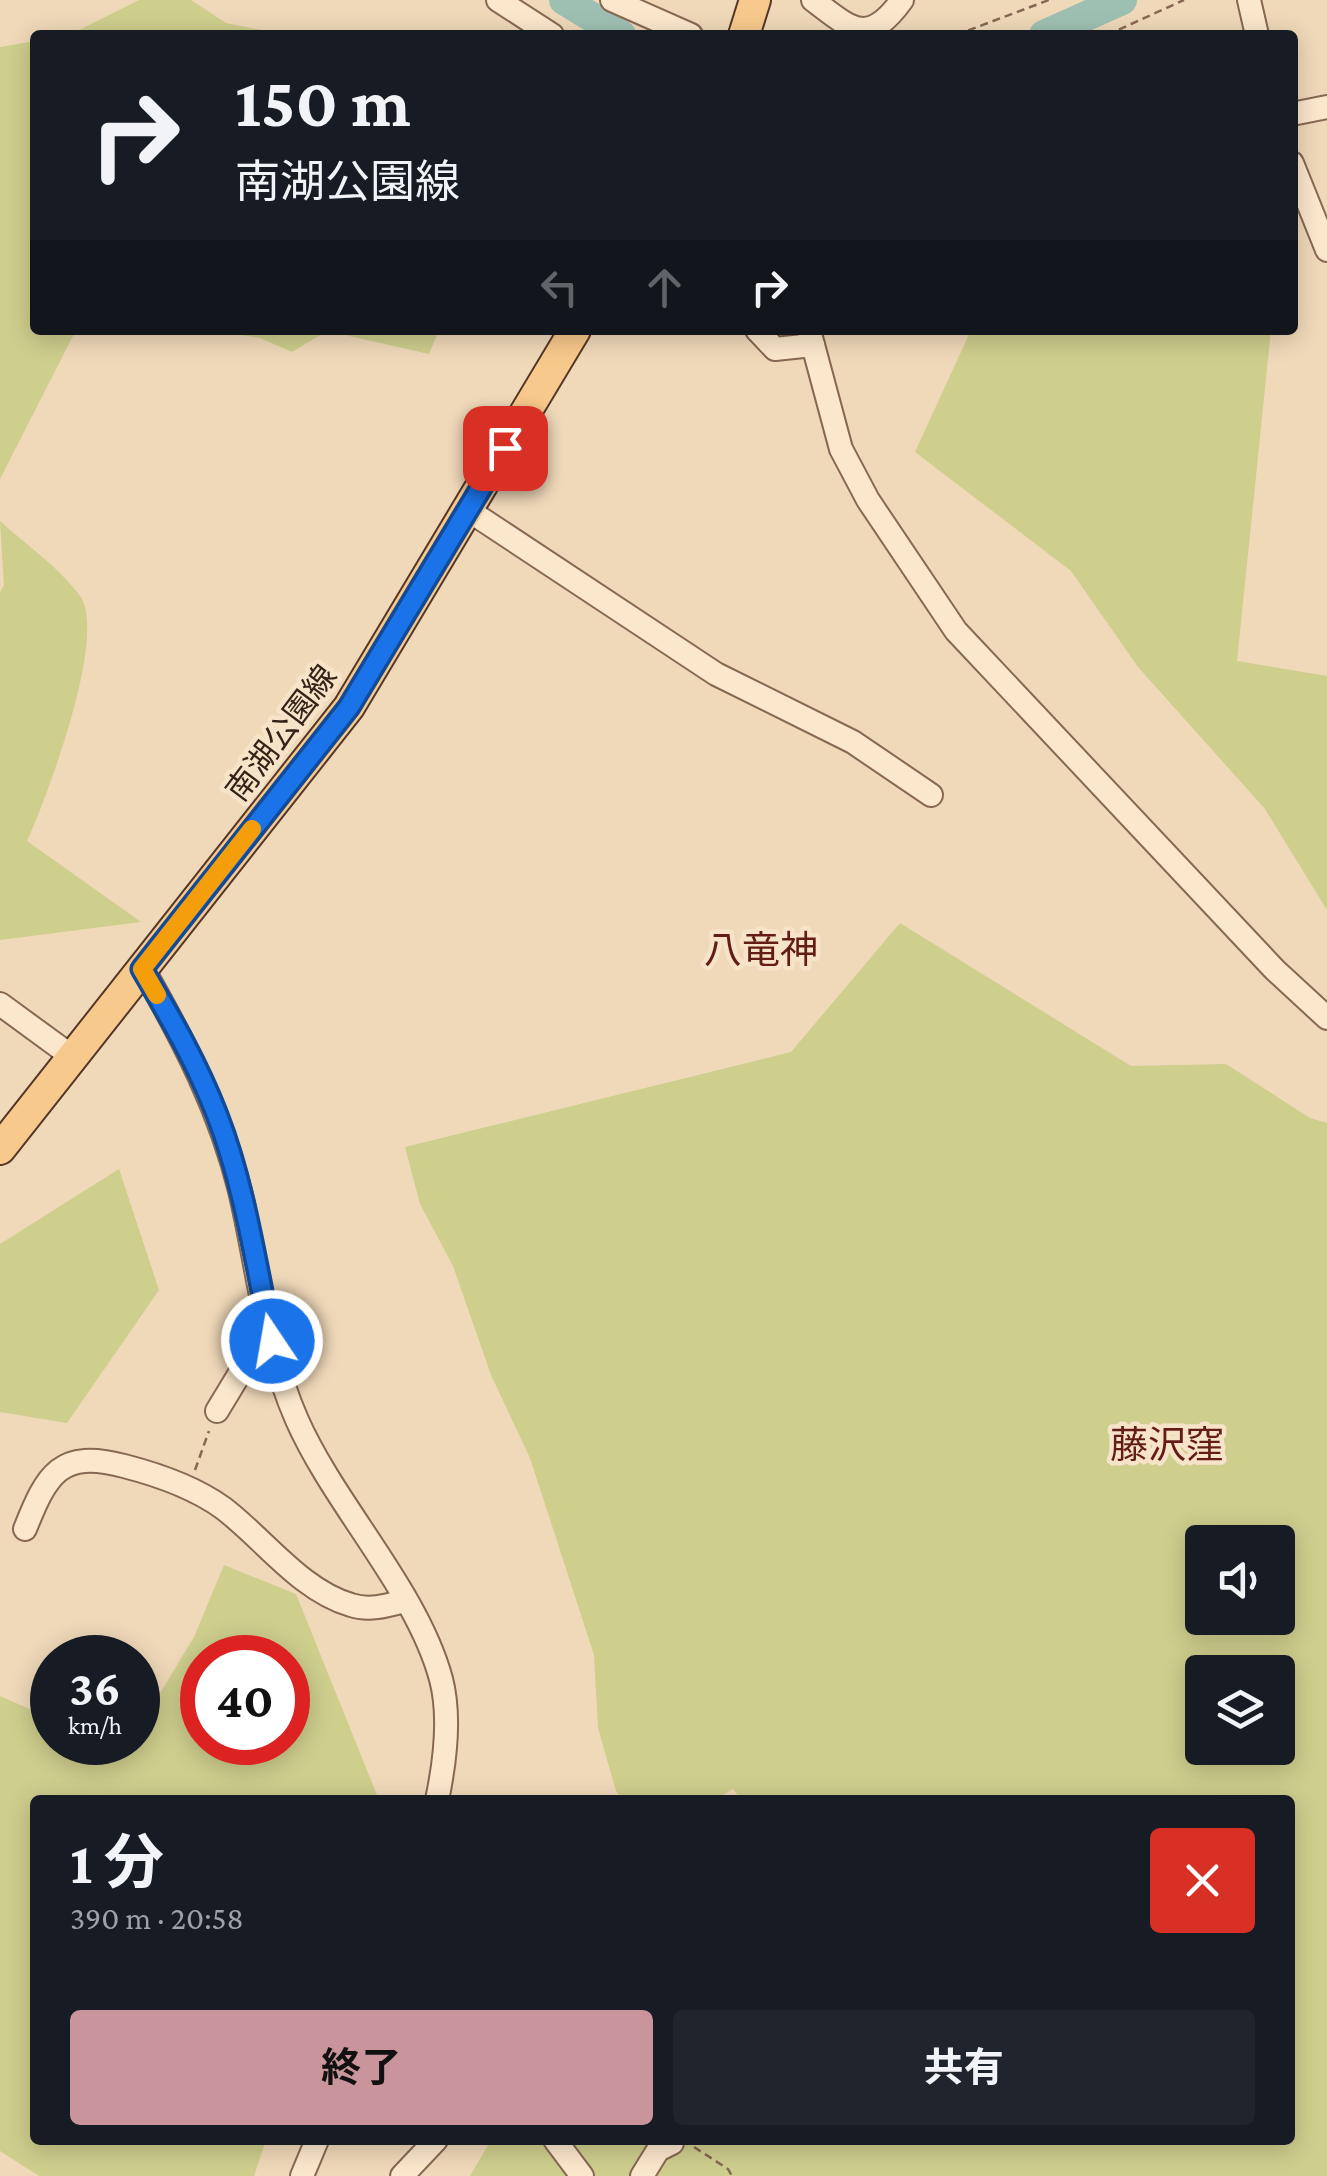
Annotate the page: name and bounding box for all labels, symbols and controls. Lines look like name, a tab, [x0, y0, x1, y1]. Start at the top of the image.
text: 150 m	[235, 63, 411, 141]
icon: right	[70, 70, 200, 200]
text: 南湖公園線	[235, 157, 460, 207]
icon: left	[532, 260, 587, 315]
icon: ahead	[637, 260, 692, 315]
icon: right	[742, 260, 797, 315]
pin	[463, 406, 548, 491]
icon: arrive	[478, 421, 533, 476]
street label: 南湖公園線	[218, 658, 344, 808]
district label: 八竜神	[704, 929, 818, 971]
position arrow	[220, 1289, 324, 1393]
district label: 藤沢窪	[1110, 1424, 1224, 1466]
map controls	[1185, 1525, 1295, 1765]
button: sound	[1185, 1525, 1295, 1635]
speed limit sign: 40	[180, 1635, 310, 1765]
button: layers	[1185, 1655, 1295, 1765]
text: 36	[69, 1660, 121, 1716]
text: km/h	[68, 1712, 122, 1739]
button: close	[1150, 1828, 1255, 1933]
text: 1 分	[70, 1829, 164, 1896]
text: 390 m · 20:58	[70, 1900, 244, 1936]
button: 終了	[70, 2010, 653, 2125]
button: 共有	[673, 2010, 1255, 2125]

